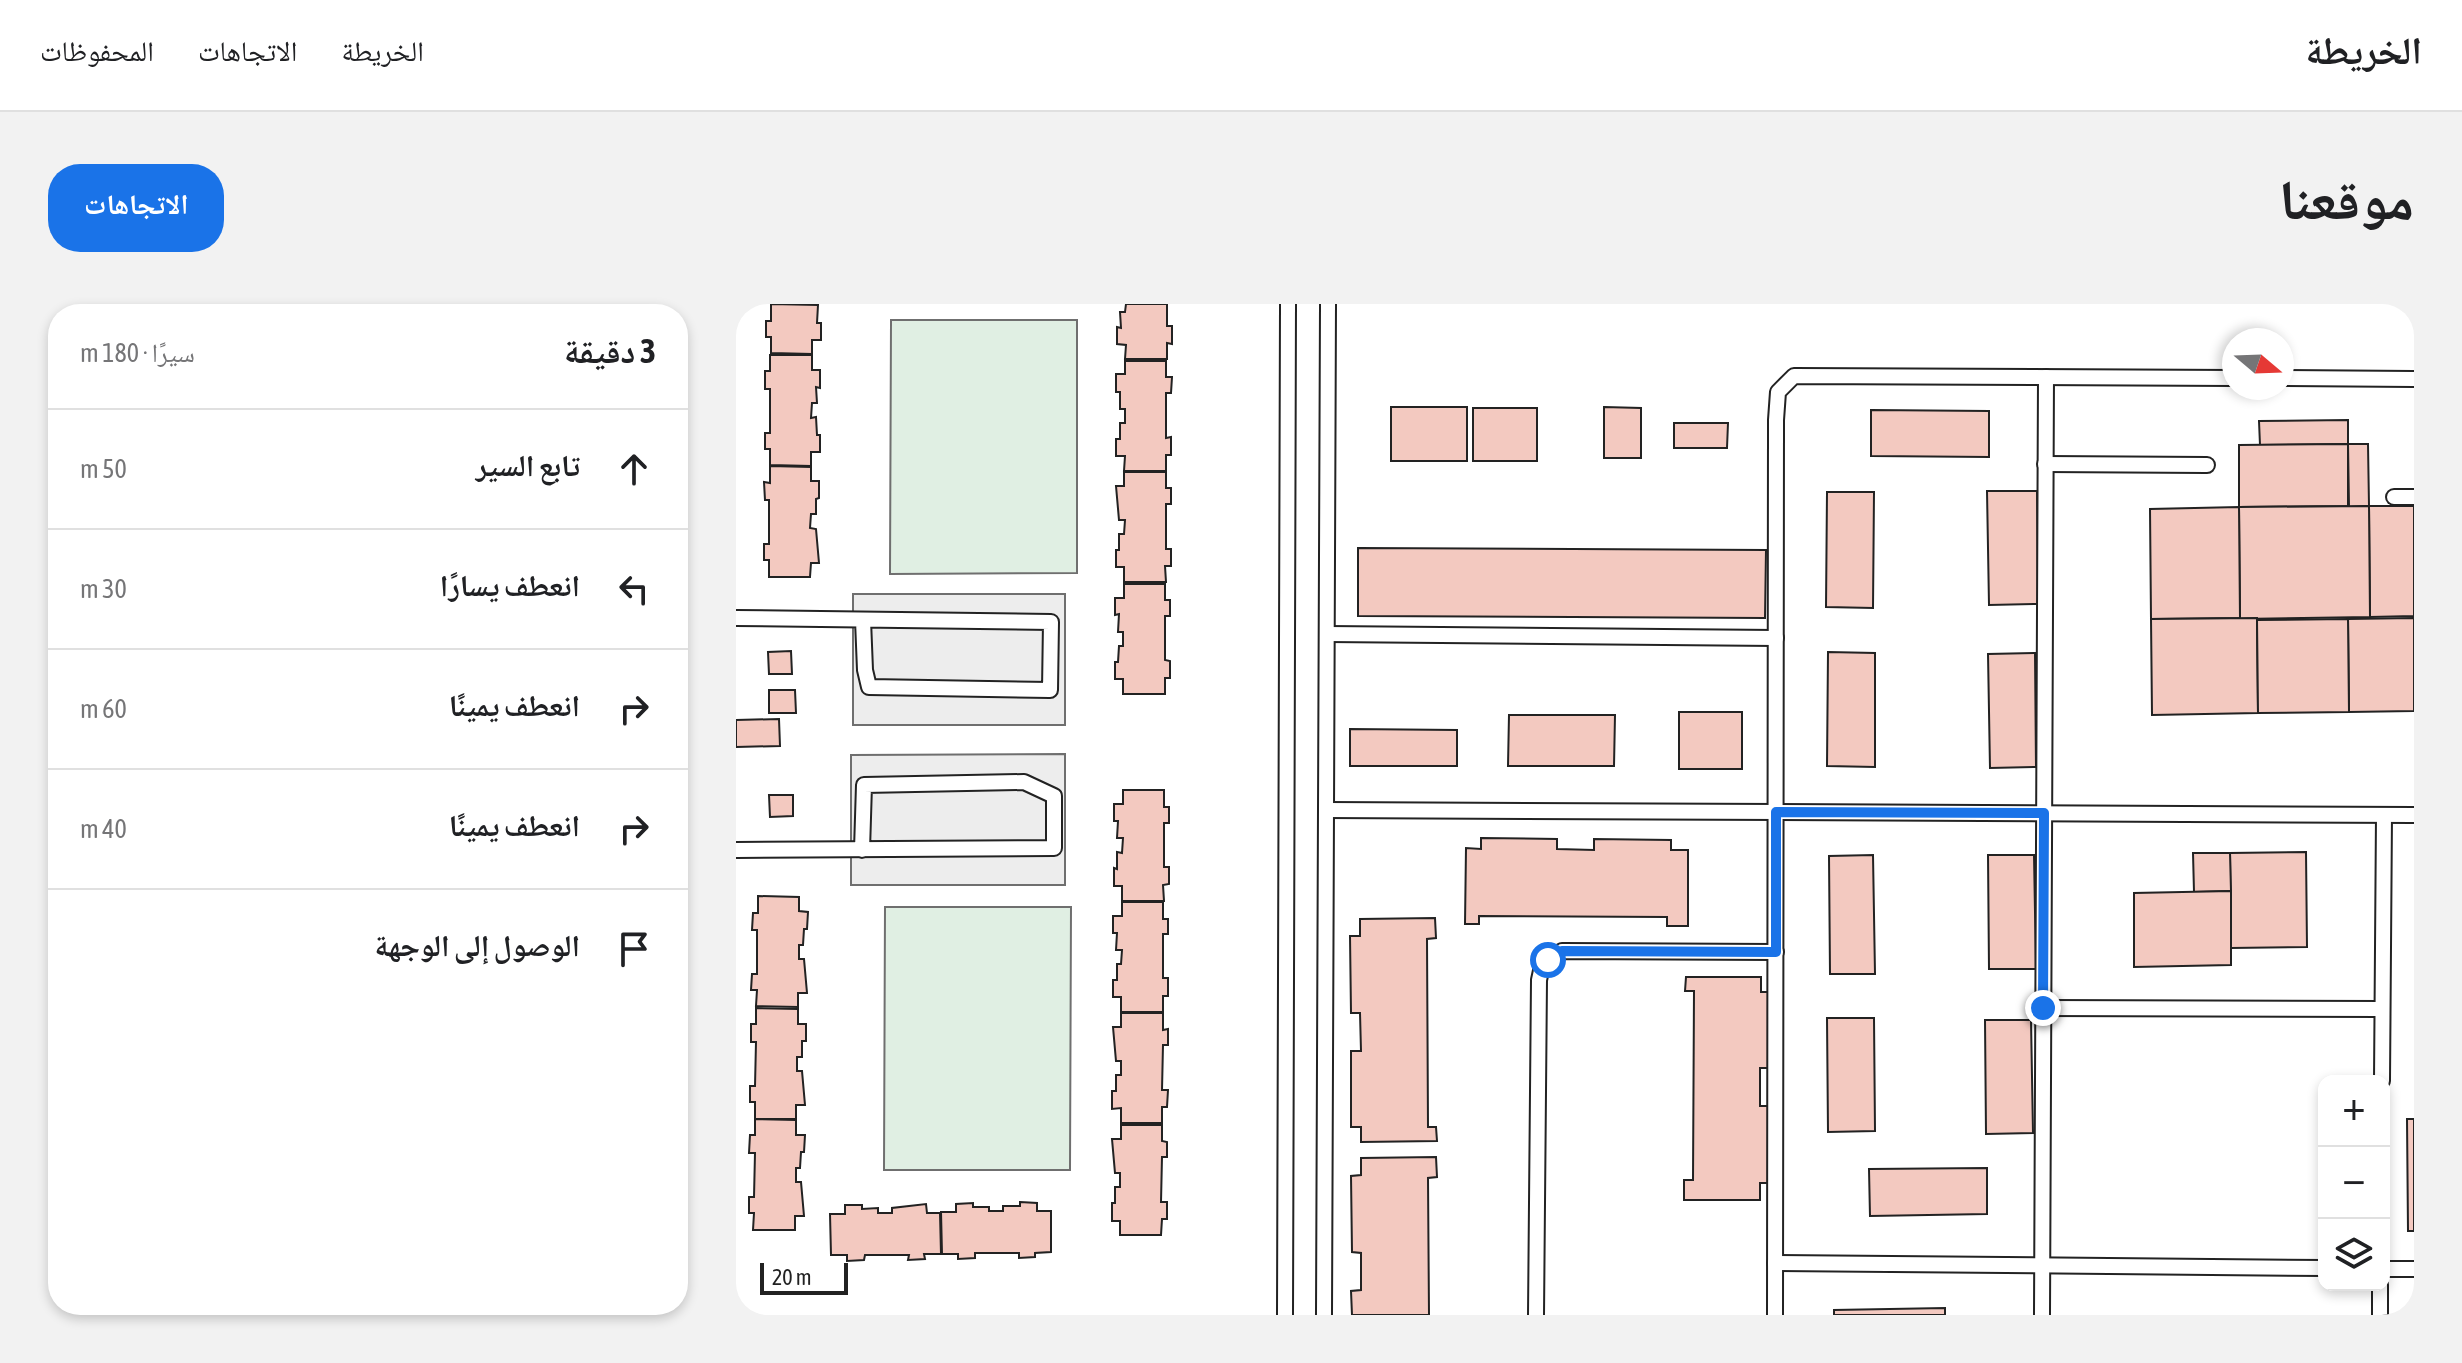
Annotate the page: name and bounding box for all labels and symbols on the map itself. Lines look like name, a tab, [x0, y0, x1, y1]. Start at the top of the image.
north arrow	[2222, 328, 2294, 400]
route start	[1530, 942, 1566, 978]
route end	[2025, 990, 2061, 1026]
scale bar	[760, 1259, 848, 1295]

